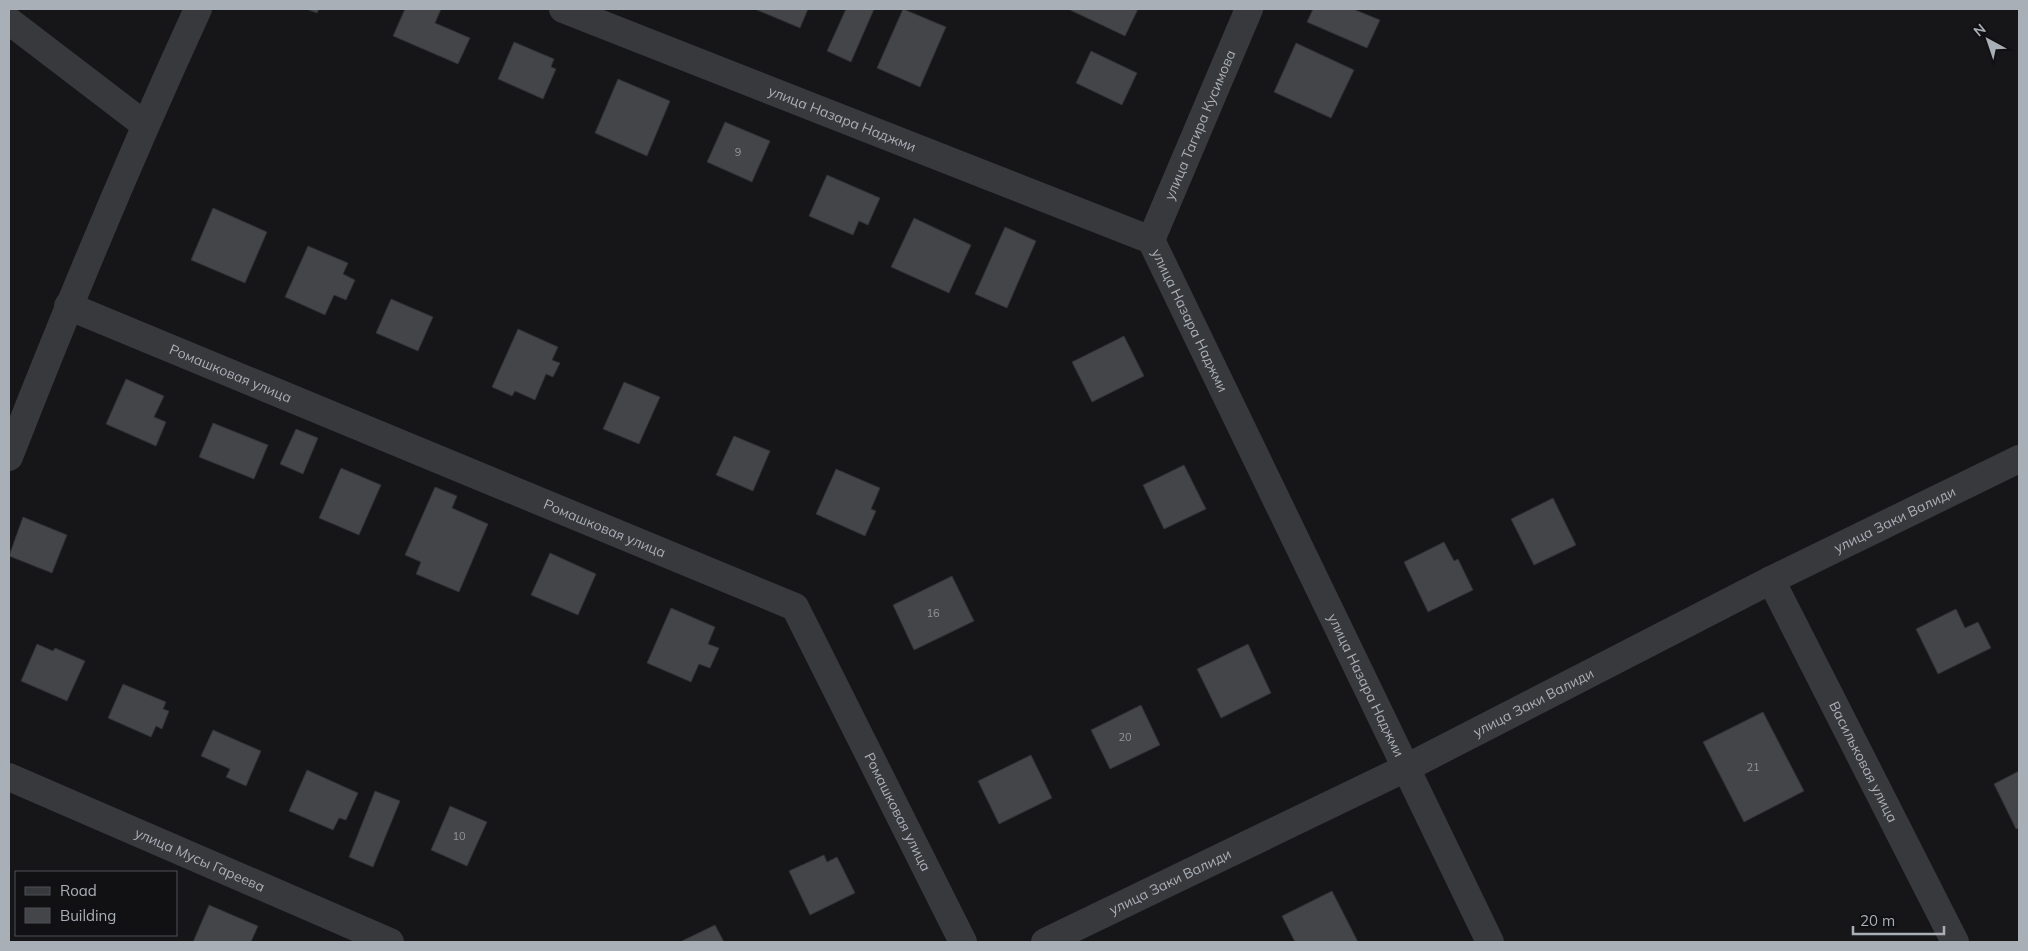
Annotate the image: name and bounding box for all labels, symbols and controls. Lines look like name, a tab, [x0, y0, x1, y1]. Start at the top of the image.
north arrow	[1963, 15, 2013, 65]
text: N	[1970, 20, 1989, 40]
street label: улица Тагира Кусимова	[1160, 47, 1240, 203]
street label: улица Назара Наджми	[766, 82, 919, 156]
house number: 9	[735, 145, 741, 159]
street label: улица Назара Наджми	[1148, 246, 1232, 395]
street label: Ромашковая улица	[167, 340, 294, 407]
street label: улица Заки Валиди	[1831, 482, 1959, 557]
street label: Ромашковая улица	[541, 495, 669, 562]
house number: 16	[926, 606, 940, 620]
street label: улица Назара Наджми	[1324, 610, 1408, 760]
street label: улица Заки Валиди	[1470, 664, 1597, 741]
street label: Васильковая улица	[1825, 698, 1902, 825]
house number: 20	[1118, 730, 1132, 744]
street label: Ромашковая улица	[860, 749, 935, 874]
house number: 21	[1746, 760, 1760, 774]
street label: улица Мусы Гареева	[132, 824, 268, 896]
house number: 10	[452, 829, 466, 843]
street label: улица Заки Валиди	[1106, 845, 1234, 919]
legend	[15, 871, 178, 936]
text: Road	[60, 881, 97, 900]
scale bar	[1853, 904, 1944, 936]
text: Building	[60, 906, 116, 925]
text: 20 m	[1860, 911, 1895, 930]

